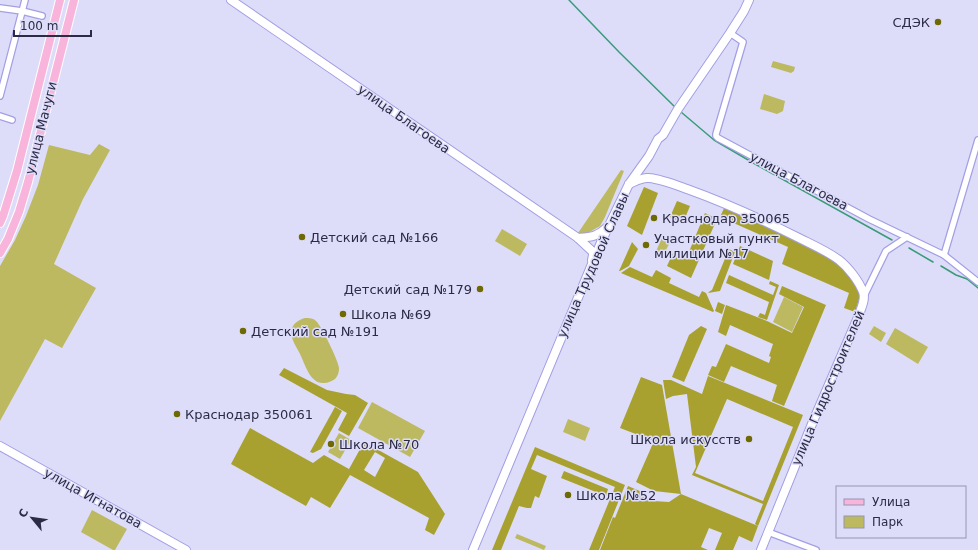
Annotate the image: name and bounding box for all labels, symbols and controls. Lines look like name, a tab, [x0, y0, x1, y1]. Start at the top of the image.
scale bar	[14, 12, 91, 38]
place label: СДЭК	[892, 15, 930, 30]
marker: СДЭК	[933, 17, 943, 27]
text: 100 m	[20, 19, 58, 33]
street label: улица Мачуги	[22, 80, 60, 176]
street label: улица Благоева	[355, 82, 453, 156]
street label: улица Благоева	[747, 149, 851, 213]
street label: улица Трудовой Славы	[554, 190, 632, 340]
place label: Краснодар 350065	[662, 211, 790, 226]
marker: Краснодар 350065	[649, 213, 659, 223]
place label: Детский сад №166	[310, 230, 438, 245]
place label: Участковый пункт милиции №17	[654, 231, 779, 261]
marker: Детский сад №166	[297, 232, 307, 242]
marker: Участковый пункт милиции №17	[641, 240, 651, 250]
place label: Детский сад №179	[344, 282, 472, 297]
marker: Детский сад №179	[475, 284, 485, 294]
place label: Школа №69	[351, 307, 431, 322]
street label: улица Гидростроителей	[789, 308, 867, 468]
marker: Школа №69	[338, 309, 348, 319]
place label: Детский сад №191	[251, 324, 379, 339]
marker: Детский сад №191	[238, 326, 248, 336]
place label: Краснодар 350061	[185, 407, 313, 422]
marker: Краснодар 350061	[172, 409, 182, 419]
place label: Школа искусств	[630, 432, 741, 447]
marker: Школа искусств	[744, 434, 754, 444]
place label: Школа №70	[339, 437, 419, 452]
marker: Школа №70	[326, 439, 336, 449]
street label: улица Игнатова	[41, 465, 145, 531]
legend	[836, 486, 966, 538]
place label: Школа №52	[576, 488, 656, 503]
marker: Школа №52	[563, 490, 573, 500]
text: Улица	[872, 495, 910, 509]
north arrow	[12, 498, 52, 538]
text: С	[16, 507, 31, 520]
text: Парк	[872, 515, 903, 529]

